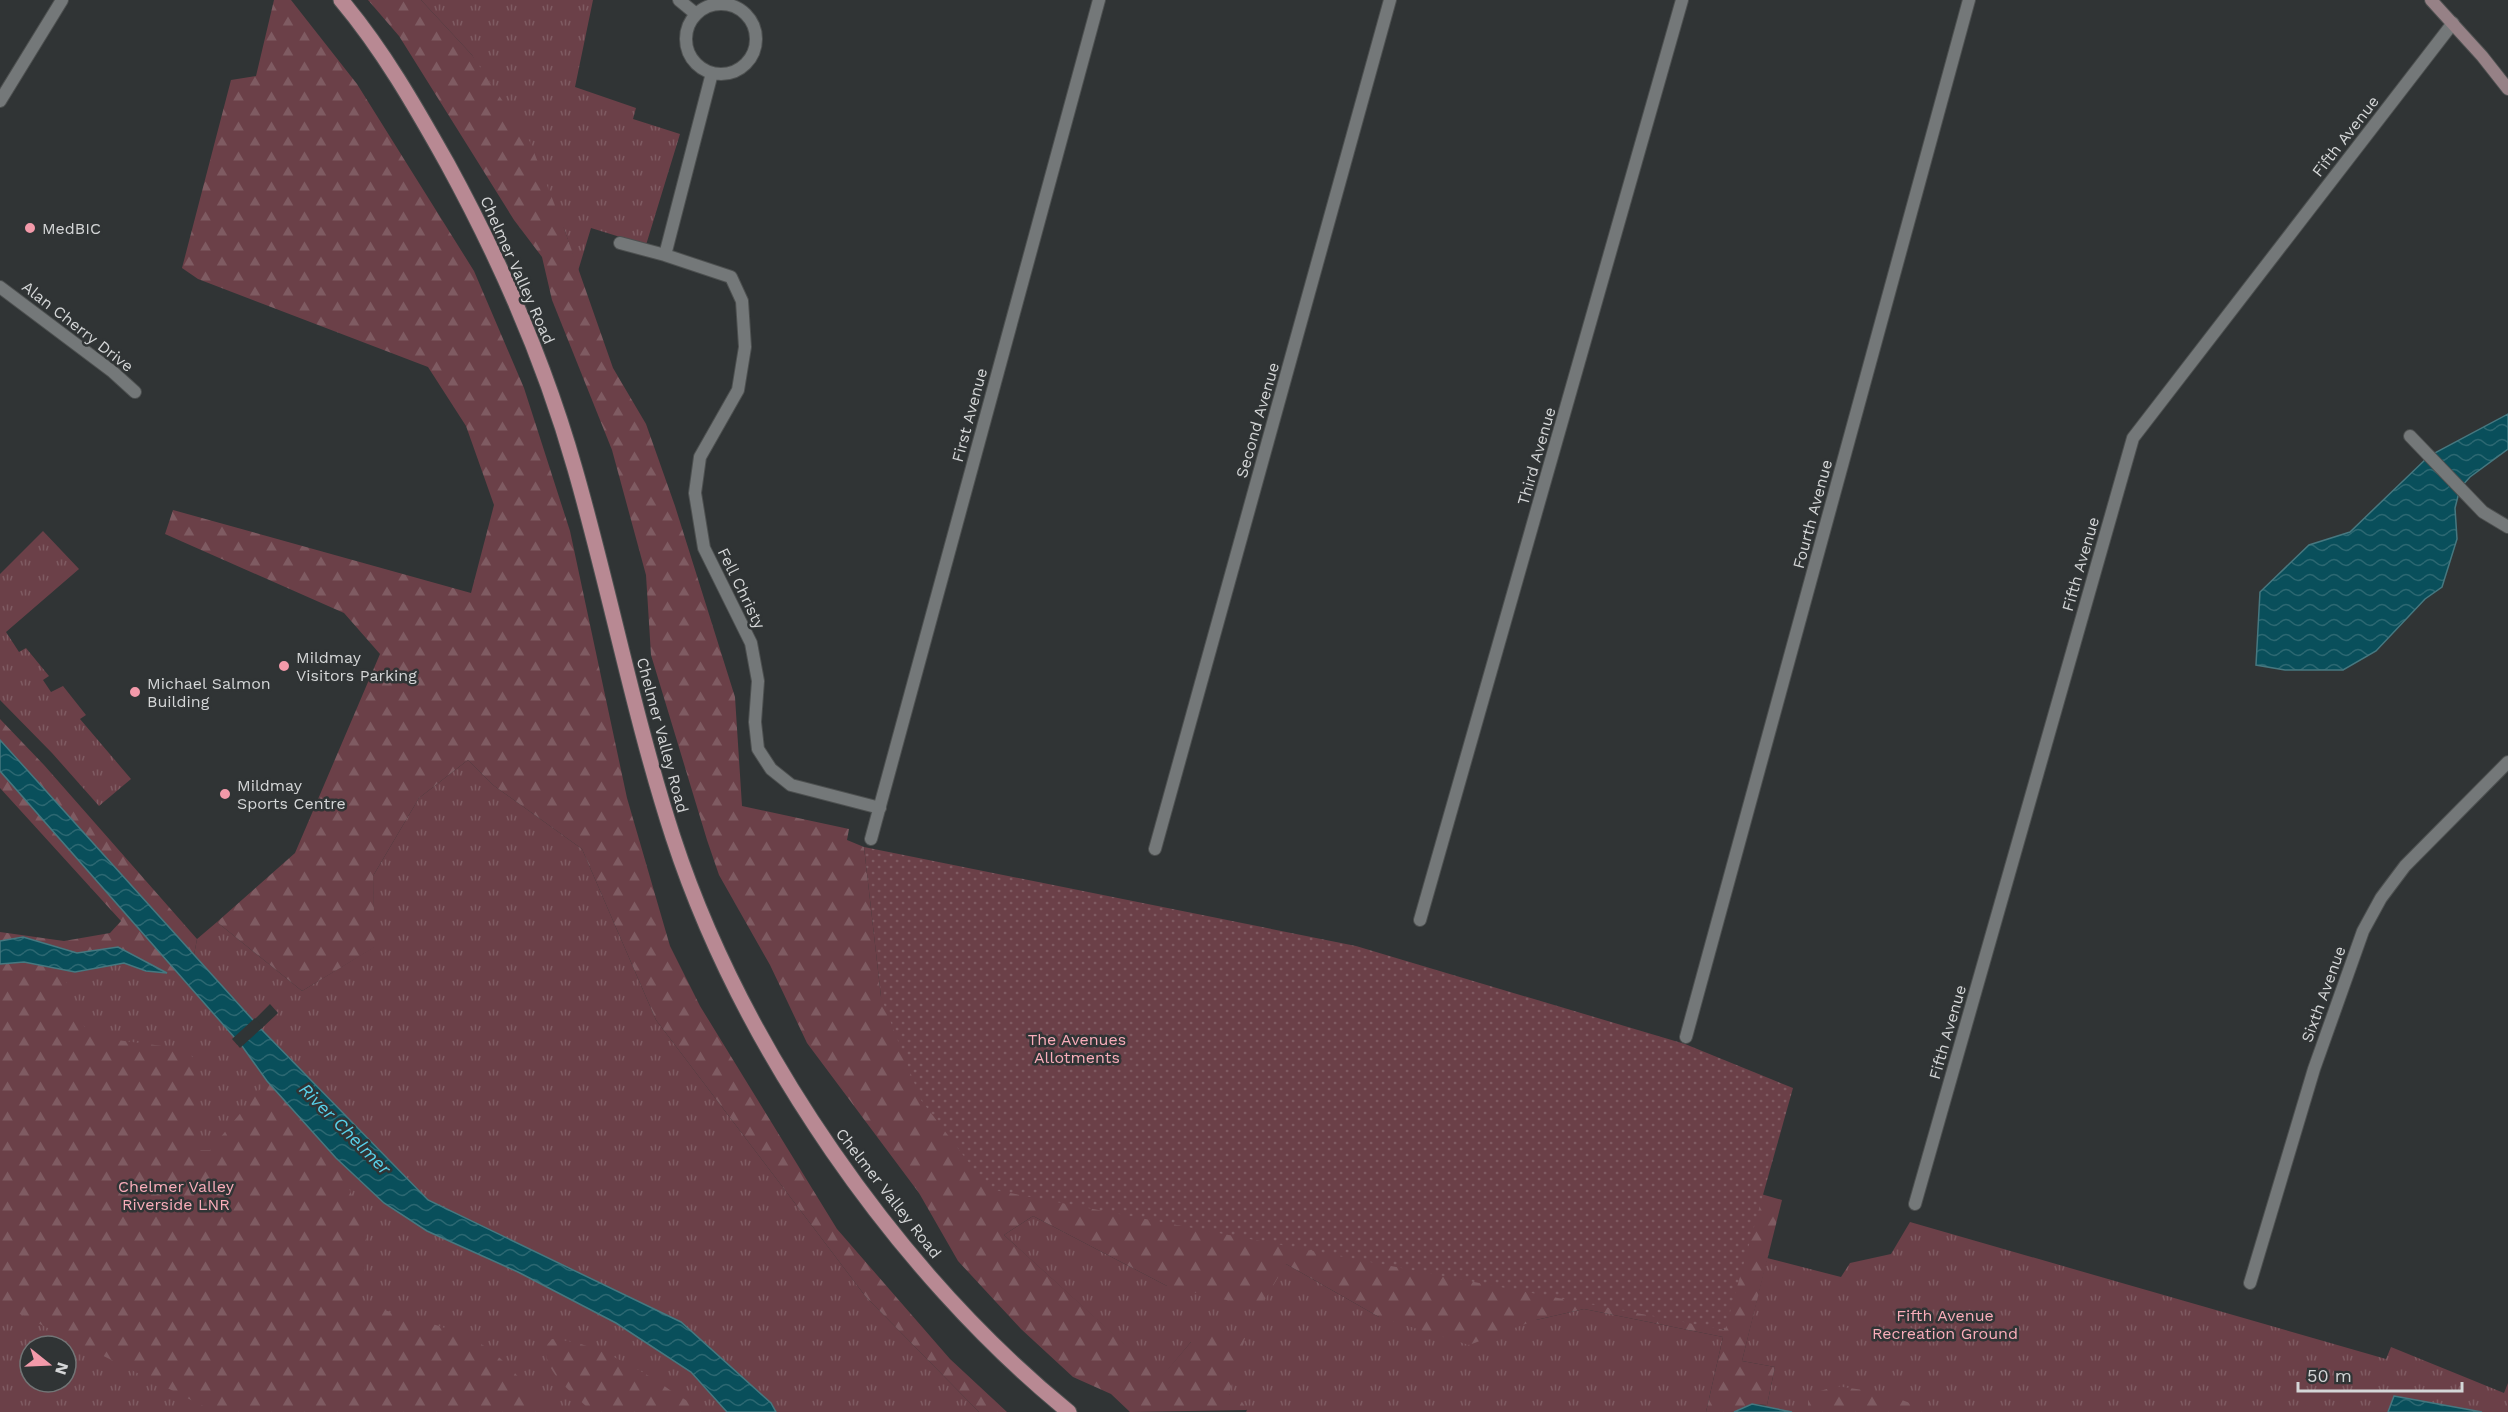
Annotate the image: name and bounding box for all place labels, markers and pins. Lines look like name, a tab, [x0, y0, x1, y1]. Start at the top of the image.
place label: MedBIC	[42, 219, 101, 238]
marker: MedBIC	[23, 221, 37, 235]
place label: Mildmay Visitors Parking	[296, 648, 417, 685]
marker: Mildmay Visitors Parking	[277, 659, 291, 673]
place label: Michael Salmon Building	[147, 674, 271, 711]
marker: Michael Salmon Building	[128, 685, 142, 699]
place label: Mildmay Sports Centre	[237, 776, 346, 813]
marker: Mildmay Sports Centre	[218, 787, 232, 801]

